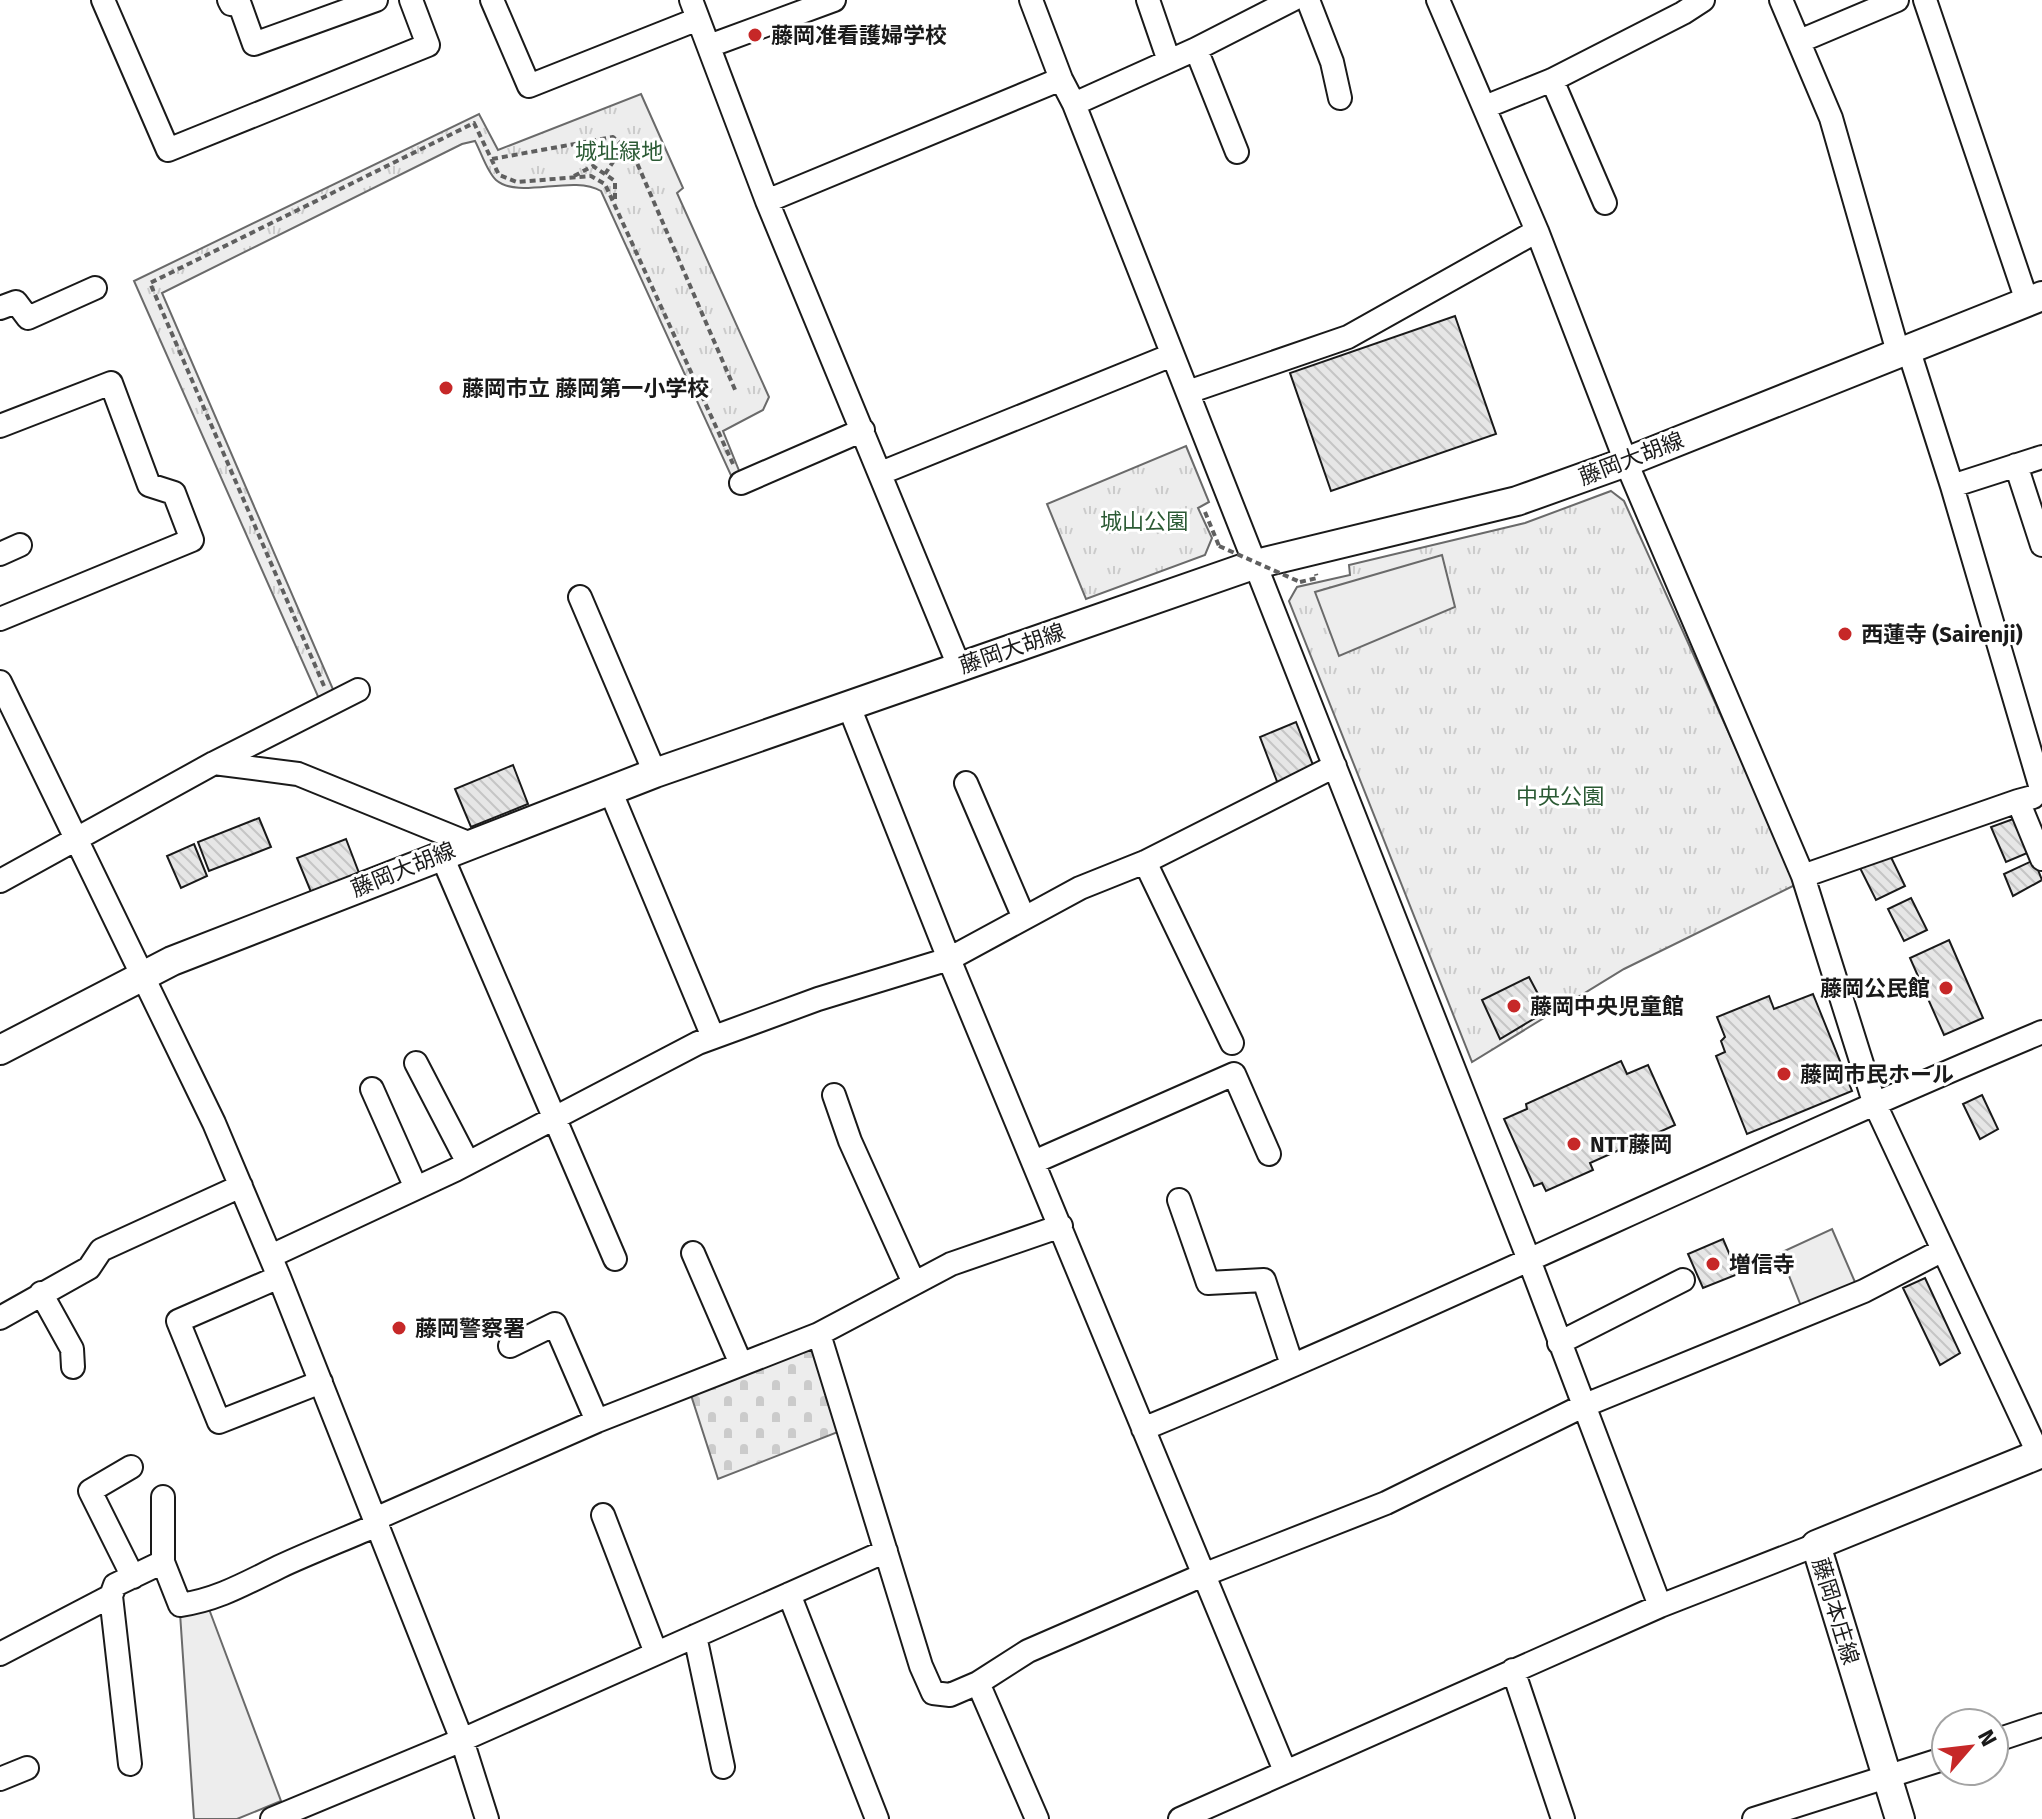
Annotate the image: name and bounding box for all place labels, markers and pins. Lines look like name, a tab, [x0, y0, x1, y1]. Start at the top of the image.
place label: 藤岡准看護婦学校	[771, 22, 947, 49]
marker: 藤岡准看護婦学校	[746, 26, 764, 44]
place label: 藤岡市立 藤岡第一小学校	[462, 375, 709, 402]
marker: 藤岡市立 藤岡第一小学校	[437, 379, 455, 397]
place label: 西蓮寺 (Sairenji)	[1861, 621, 2023, 648]
marker: 西蓮寺 (Sairenji)	[1836, 625, 1854, 643]
place label: 藤岡公民館	[1820, 975, 1930, 1002]
marker: 藤岡公民館	[1937, 979, 1955, 997]
place label: 藤岡中央児童館	[1530, 993, 1684, 1020]
marker: 藤岡中央児童館	[1505, 997, 1523, 1015]
place label: 藤岡市民ホール	[1800, 1061, 1954, 1088]
marker: 藤岡市民ホール	[1775, 1065, 1793, 1083]
place label: NTT藤岡	[1590, 1131, 1672, 1158]
marker: NTT藤岡	[1565, 1135, 1583, 1153]
place label: 増信寺	[1729, 1251, 1795, 1278]
marker: 増信寺	[1704, 1255, 1722, 1273]
place label: 藤岡警察署	[415, 1315, 525, 1342]
marker: 藤岡警察署	[390, 1319, 408, 1337]

